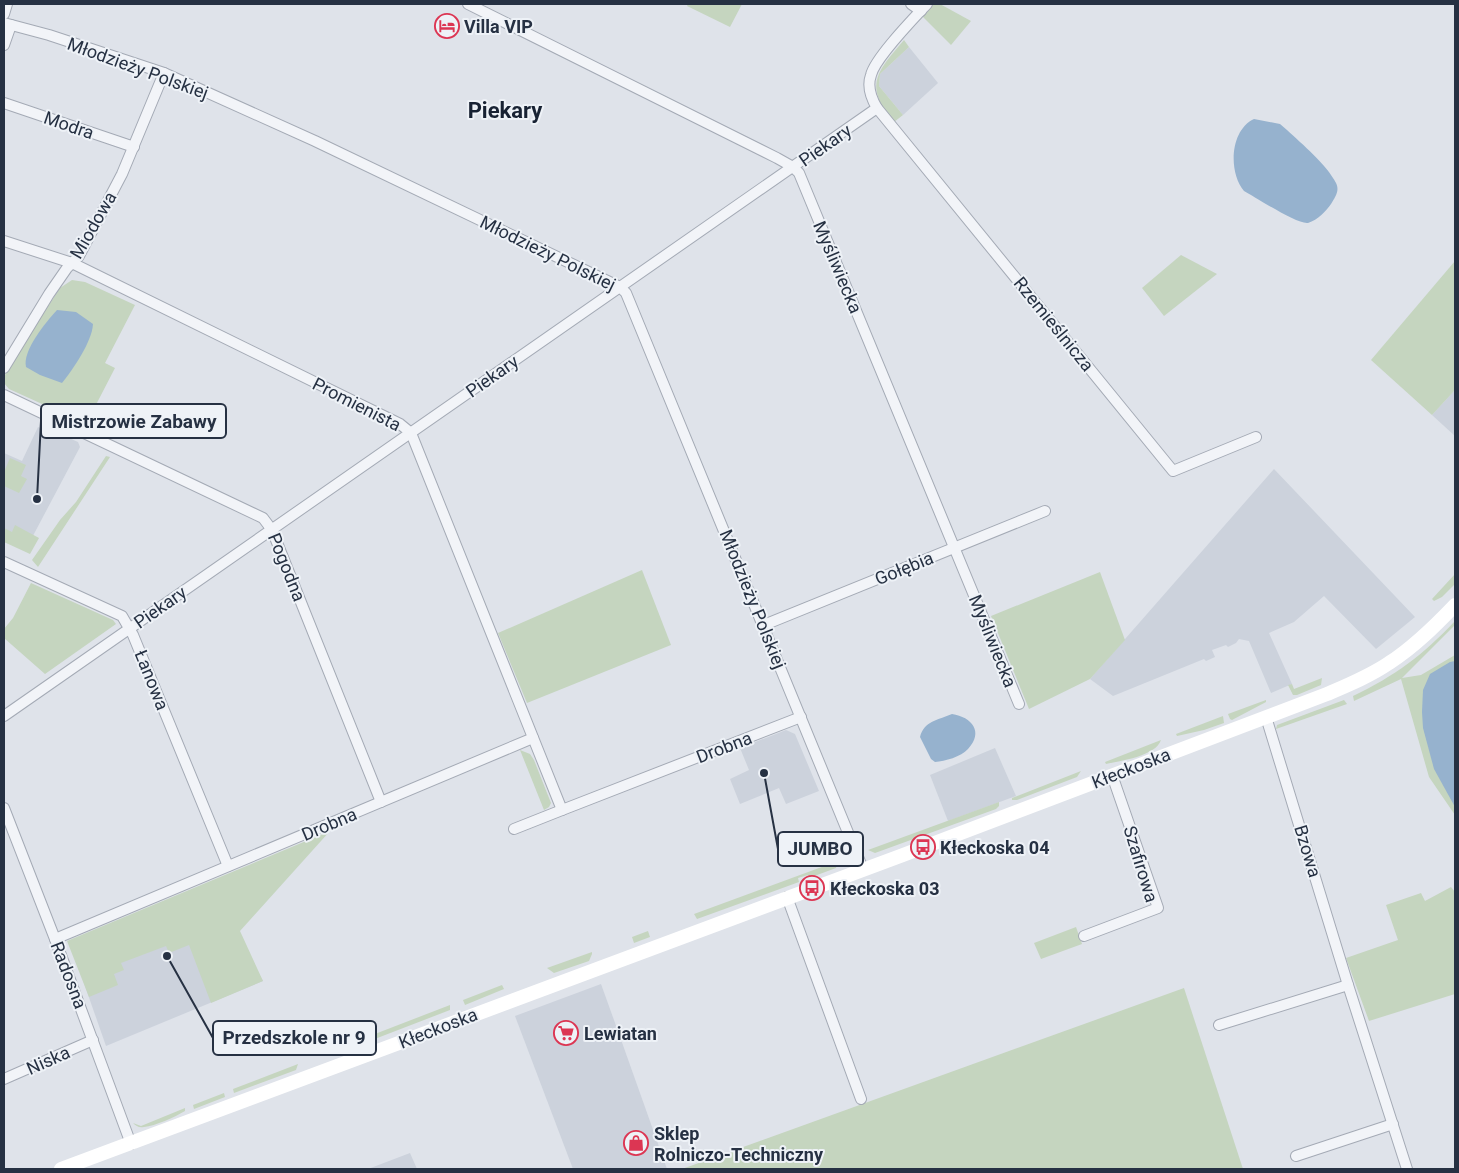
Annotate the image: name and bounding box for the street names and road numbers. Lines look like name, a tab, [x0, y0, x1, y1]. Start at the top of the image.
street label: Młodzieży Polskiej	[65, 33, 211, 103]
street label: Modra	[41, 107, 97, 143]
street label: Piekary	[795, 119, 856, 171]
street label: Miodowa	[65, 188, 121, 262]
street label: Młodzieży Polskiej	[477, 211, 619, 295]
street label: Myśliwiecka	[809, 218, 867, 316]
street label: Rzemieślnicza	[1010, 273, 1098, 375]
street label: Piekary	[462, 350, 523, 402]
street label: Promienista	[309, 373, 405, 435]
street label: Młodzieży Polskiej	[715, 526, 791, 672]
street label: Pogodna	[264, 530, 310, 604]
street label: Gołębia	[872, 547, 936, 589]
street label: Piekary	[130, 581, 191, 633]
street label: Myśliwiecka	[965, 592, 1021, 690]
street label: Łanowa	[130, 647, 174, 713]
street label: Drobna	[693, 727, 755, 767]
street label: Kłeckoska	[1089, 743, 1173, 793]
street label: Drobna	[298, 803, 360, 845]
street label: Bzowa	[1290, 822, 1326, 880]
street label: Szafirowa	[1119, 823, 1163, 905]
street label: Radosna	[47, 938, 91, 1012]
street label: Kłeckoska	[396, 1003, 480, 1053]
street label: Niska	[23, 1041, 73, 1079]

